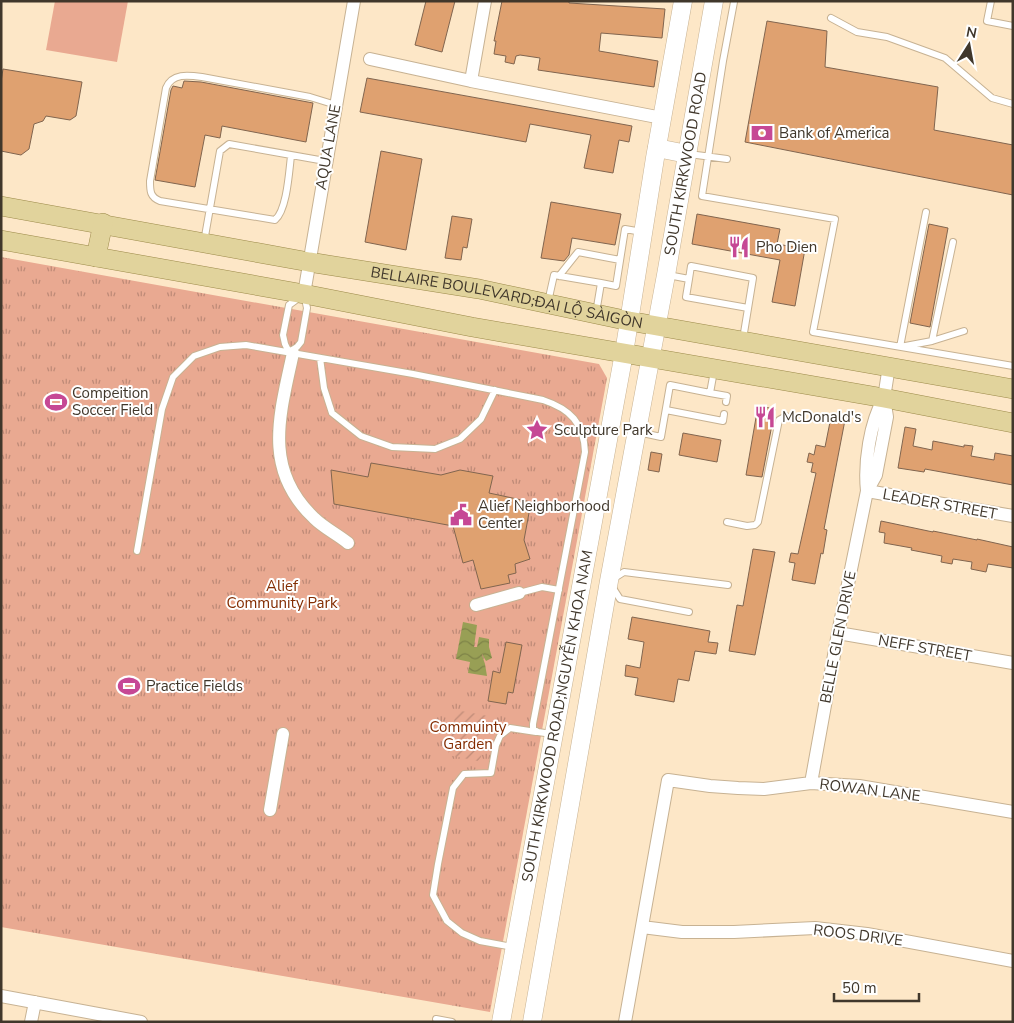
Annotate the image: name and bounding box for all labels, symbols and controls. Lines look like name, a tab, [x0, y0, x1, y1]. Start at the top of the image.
north arrow	[944, 20, 994, 70]
text: N	[964, 22, 978, 43]
street label: SOUTH KIRKWOOD ROAD	[660, 70, 711, 257]
street label: AQUA LANE	[311, 103, 345, 191]
bank icon: Bank of America	[749, 120, 775, 146]
place label: Bank of America	[779, 123, 890, 143]
restaurant icon: Pho Dien	[726, 234, 752, 260]
place label: Pho Dien	[756, 237, 817, 257]
street label: BELLAIRE BOULEVARD;ĐẠI LỘ SÀIGÒN	[369, 262, 644, 333]
place label: Compeition Soccer Field	[72, 383, 153, 420]
sports icon: Compeition Soccer Field	[43, 389, 69, 415]
restaurant icon: McDonald's	[752, 404, 778, 430]
place label: McDonald's	[782, 407, 861, 427]
place icon: Sculpture Park	[524, 417, 550, 443]
place label: Sculpture Park	[554, 420, 653, 440]
street label: LEADER STREET	[881, 484, 999, 524]
place label: Alief Neighborhood Center	[478, 496, 610, 533]
public building icon: Alief Neighborhood Center	[448, 502, 474, 528]
street label: SOUTH KIRKWOOD ROAD;NGUYỄN KHOA NAM	[517, 549, 598, 884]
street label: BELLE GLEN DRIVE	[815, 569, 861, 705]
park label: Alief Community Park	[227, 576, 338, 613]
street label: NEFF STREET	[877, 630, 973, 666]
sports icon: Practice Fields	[116, 673, 142, 699]
place label: Practice Fields	[146, 676, 243, 696]
park label: Commuinty Garden	[429, 717, 507, 754]
street label: ROWAN LANE	[818, 774, 922, 806]
street label: ROOS DRIVE	[812, 920, 904, 950]
scale bar	[834, 970, 919, 1002]
text: 50 m	[842, 978, 877, 998]

